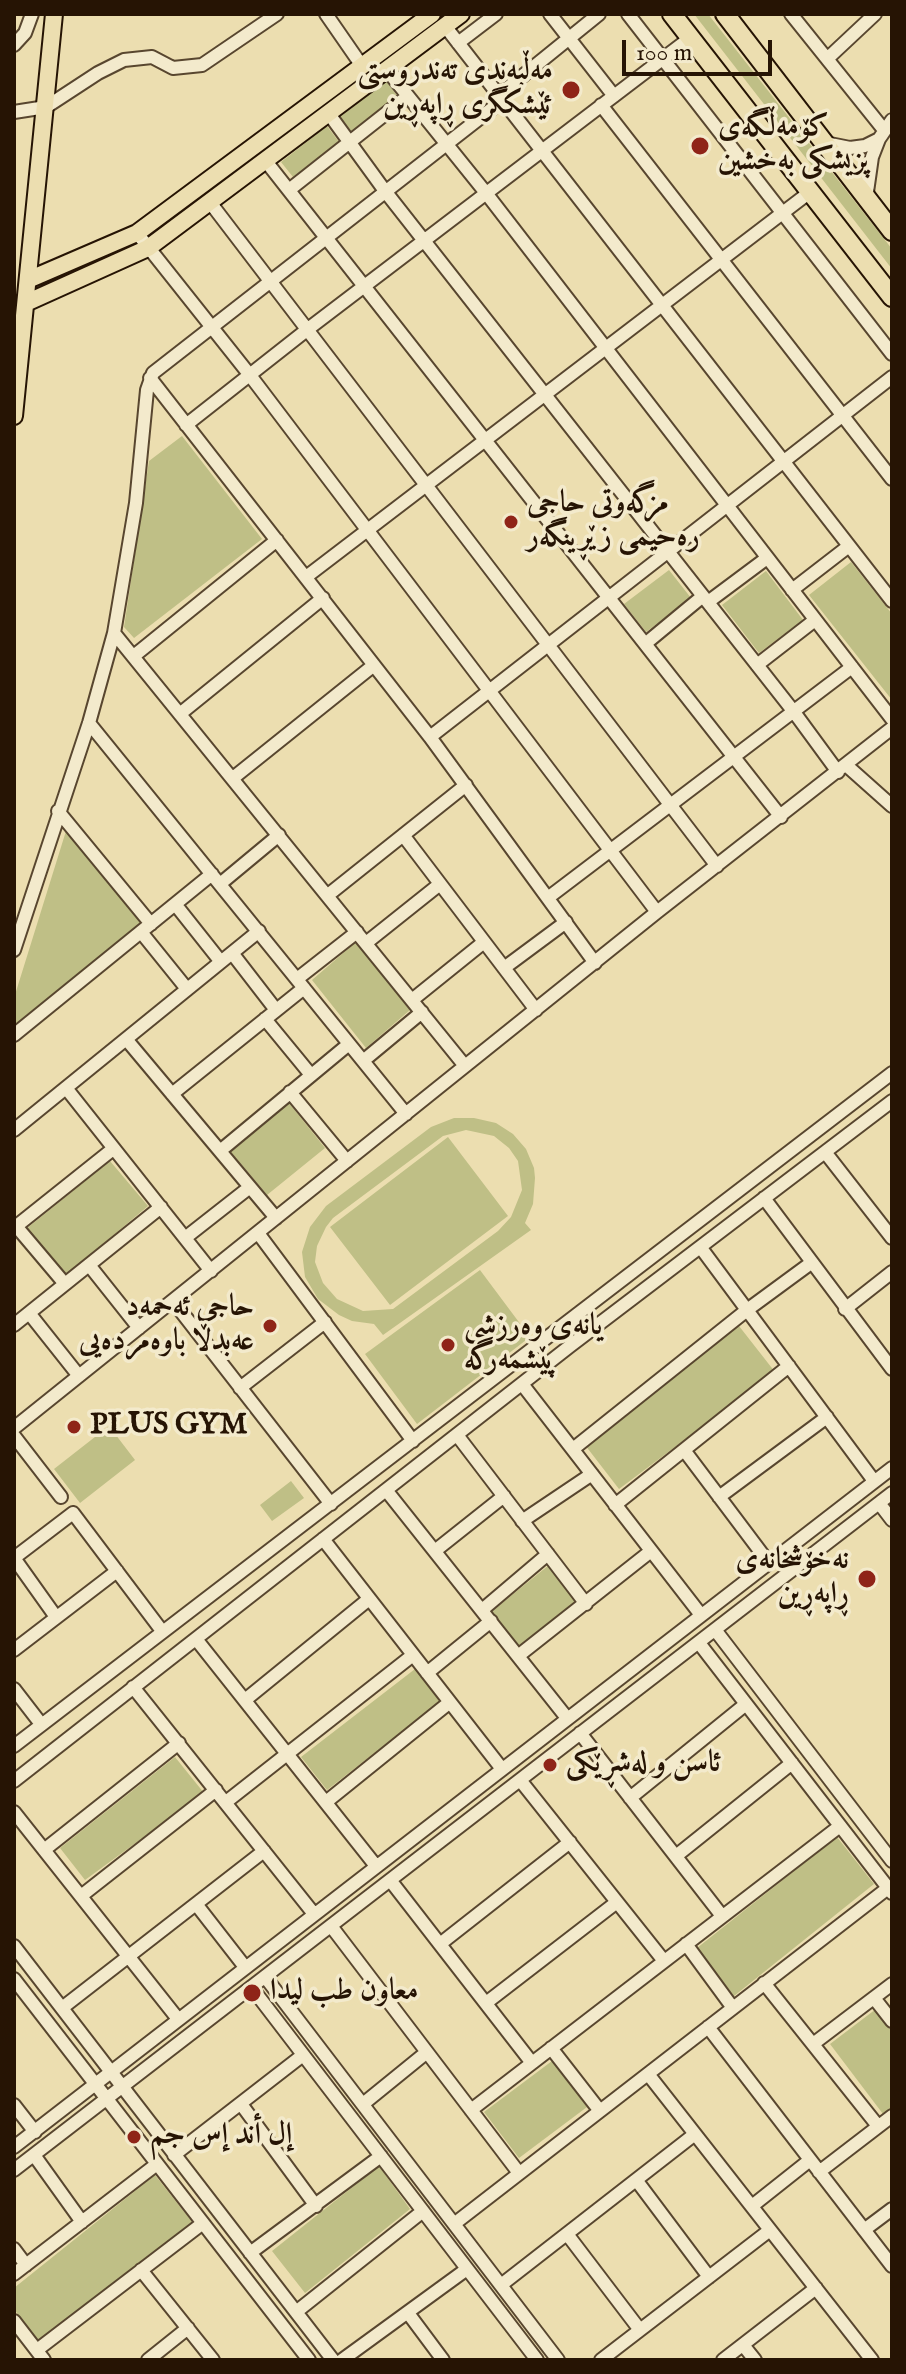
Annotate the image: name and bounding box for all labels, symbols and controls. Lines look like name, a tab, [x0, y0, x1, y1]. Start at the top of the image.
scale bar	[626, 24, 776, 74]
text: 100 m	[636, 38, 692, 69]
place label: مەڵبەندی تەندروستی ئێشکگری ڕاپەڕین	[358, 55, 553, 126]
marker: مەڵبەندی تەندروستی ئێشکگری ڕاپەڕین	[560, 79, 582, 101]
place label: کۆمەڵگەی پزیشکی بەخشین	[718, 111, 868, 182]
marker: کۆمەڵگەی پزیشکی بەخشین	[689, 135, 711, 157]
place label: مزگەوتی حاجی رەحیمی زێڕینگەر	[527, 487, 700, 558]
marker: مزگەوتی حاجی رەحیمی زێڕینگەر	[502, 513, 520, 531]
place label: حاجی ئەحمەد عەبدڵا باوەمردەیی	[79, 1291, 254, 1362]
place label: یانەی وەرزشی پێشمەرگە	[464, 1310, 602, 1380]
marker: حاجی ئەحمەد عەبدڵا باوەمردەیی	[261, 1317, 279, 1335]
marker: یانەی وەرزشی پێشمەرگە	[439, 1336, 457, 1354]
place label: PLUS GYM	[90, 1409, 247, 1445]
marker: PLUS GYM	[65, 1418, 83, 1436]
place label: نەخۆشخانەی ڕاپەڕین	[736, 1544, 849, 1614]
marker: نەخۆشخانەی ڕاپەڕین	[856, 1568, 878, 1590]
place label: ئاسن و لەشڕێکی	[566, 1747, 721, 1783]
marker: ئاسن و لەشڕێکی	[541, 1756, 559, 1774]
place label: معاون طب لیدا	[270, 1975, 418, 2011]
marker: معاون طب لیدا	[241, 1982, 263, 2004]
place label: إل أند إس جم	[150, 2119, 292, 2155]
marker: إل أند إس جم	[125, 2128, 143, 2146]

